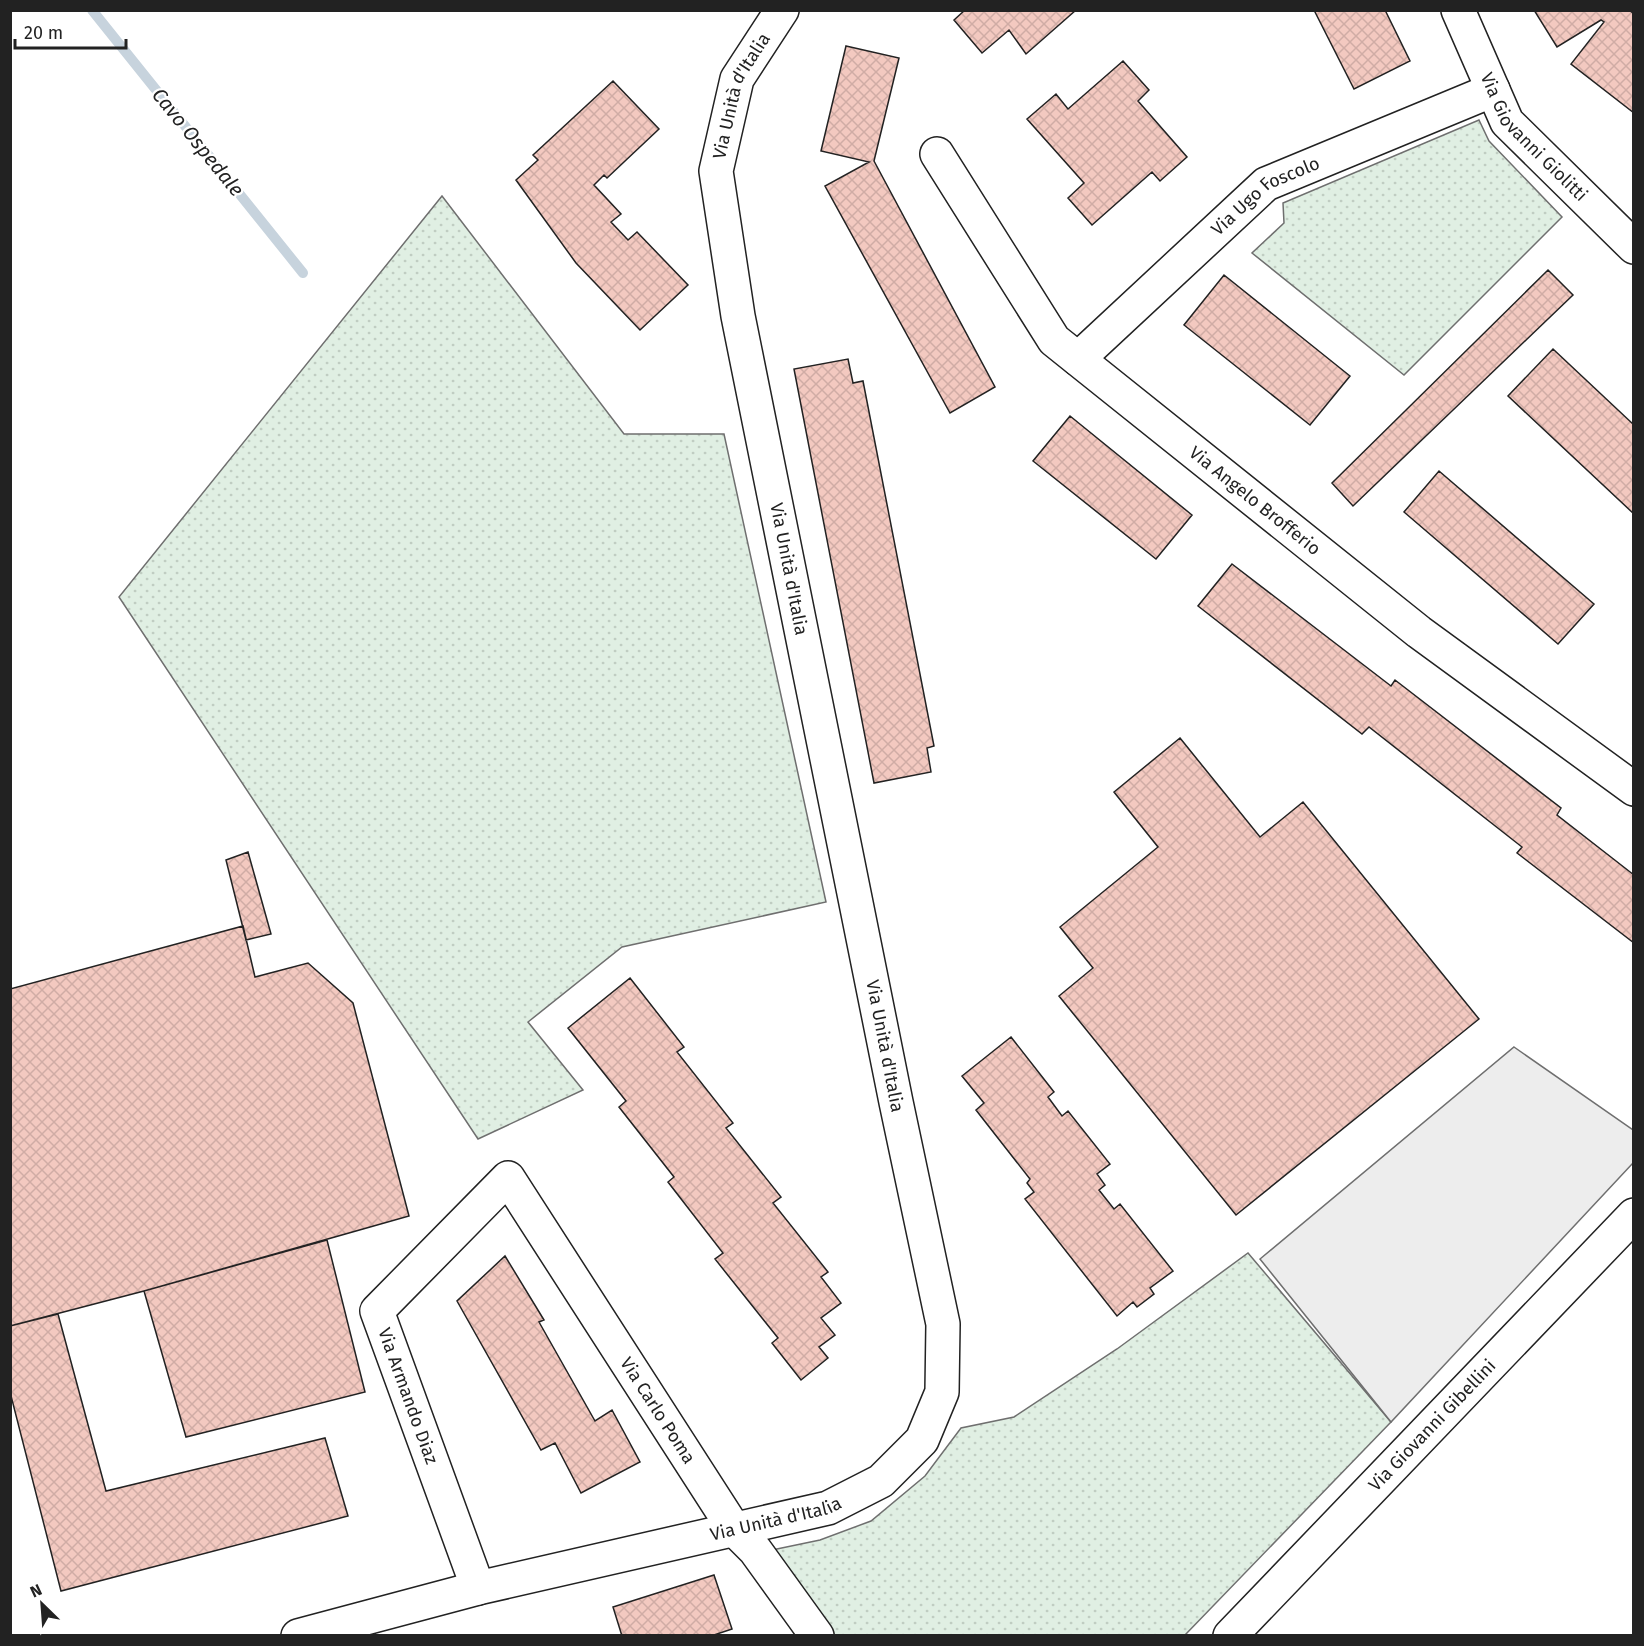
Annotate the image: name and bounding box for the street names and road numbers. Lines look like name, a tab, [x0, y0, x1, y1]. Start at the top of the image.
street label: Via Unità d'Italia	[708, 29, 775, 161]
street label: Via Giovanni Giolitti	[1476, 69, 1592, 206]
street label: Via Ugo Foscolo	[1207, 152, 1323, 240]
street label: Via Angelo Brofferio	[1185, 441, 1325, 560]
street label: Via Unità d'Italia	[765, 501, 813, 637]
street label: Via Unità d'Italia	[861, 978, 909, 1114]
street label: Via Armando Diaz	[373, 1325, 443, 1467]
street label: Via Carlo Poma	[615, 1353, 700, 1468]
street label: Via Giovanni Gibellini	[1364, 1355, 1500, 1496]
street label: Via Unità d'Italia	[708, 1492, 845, 1546]

